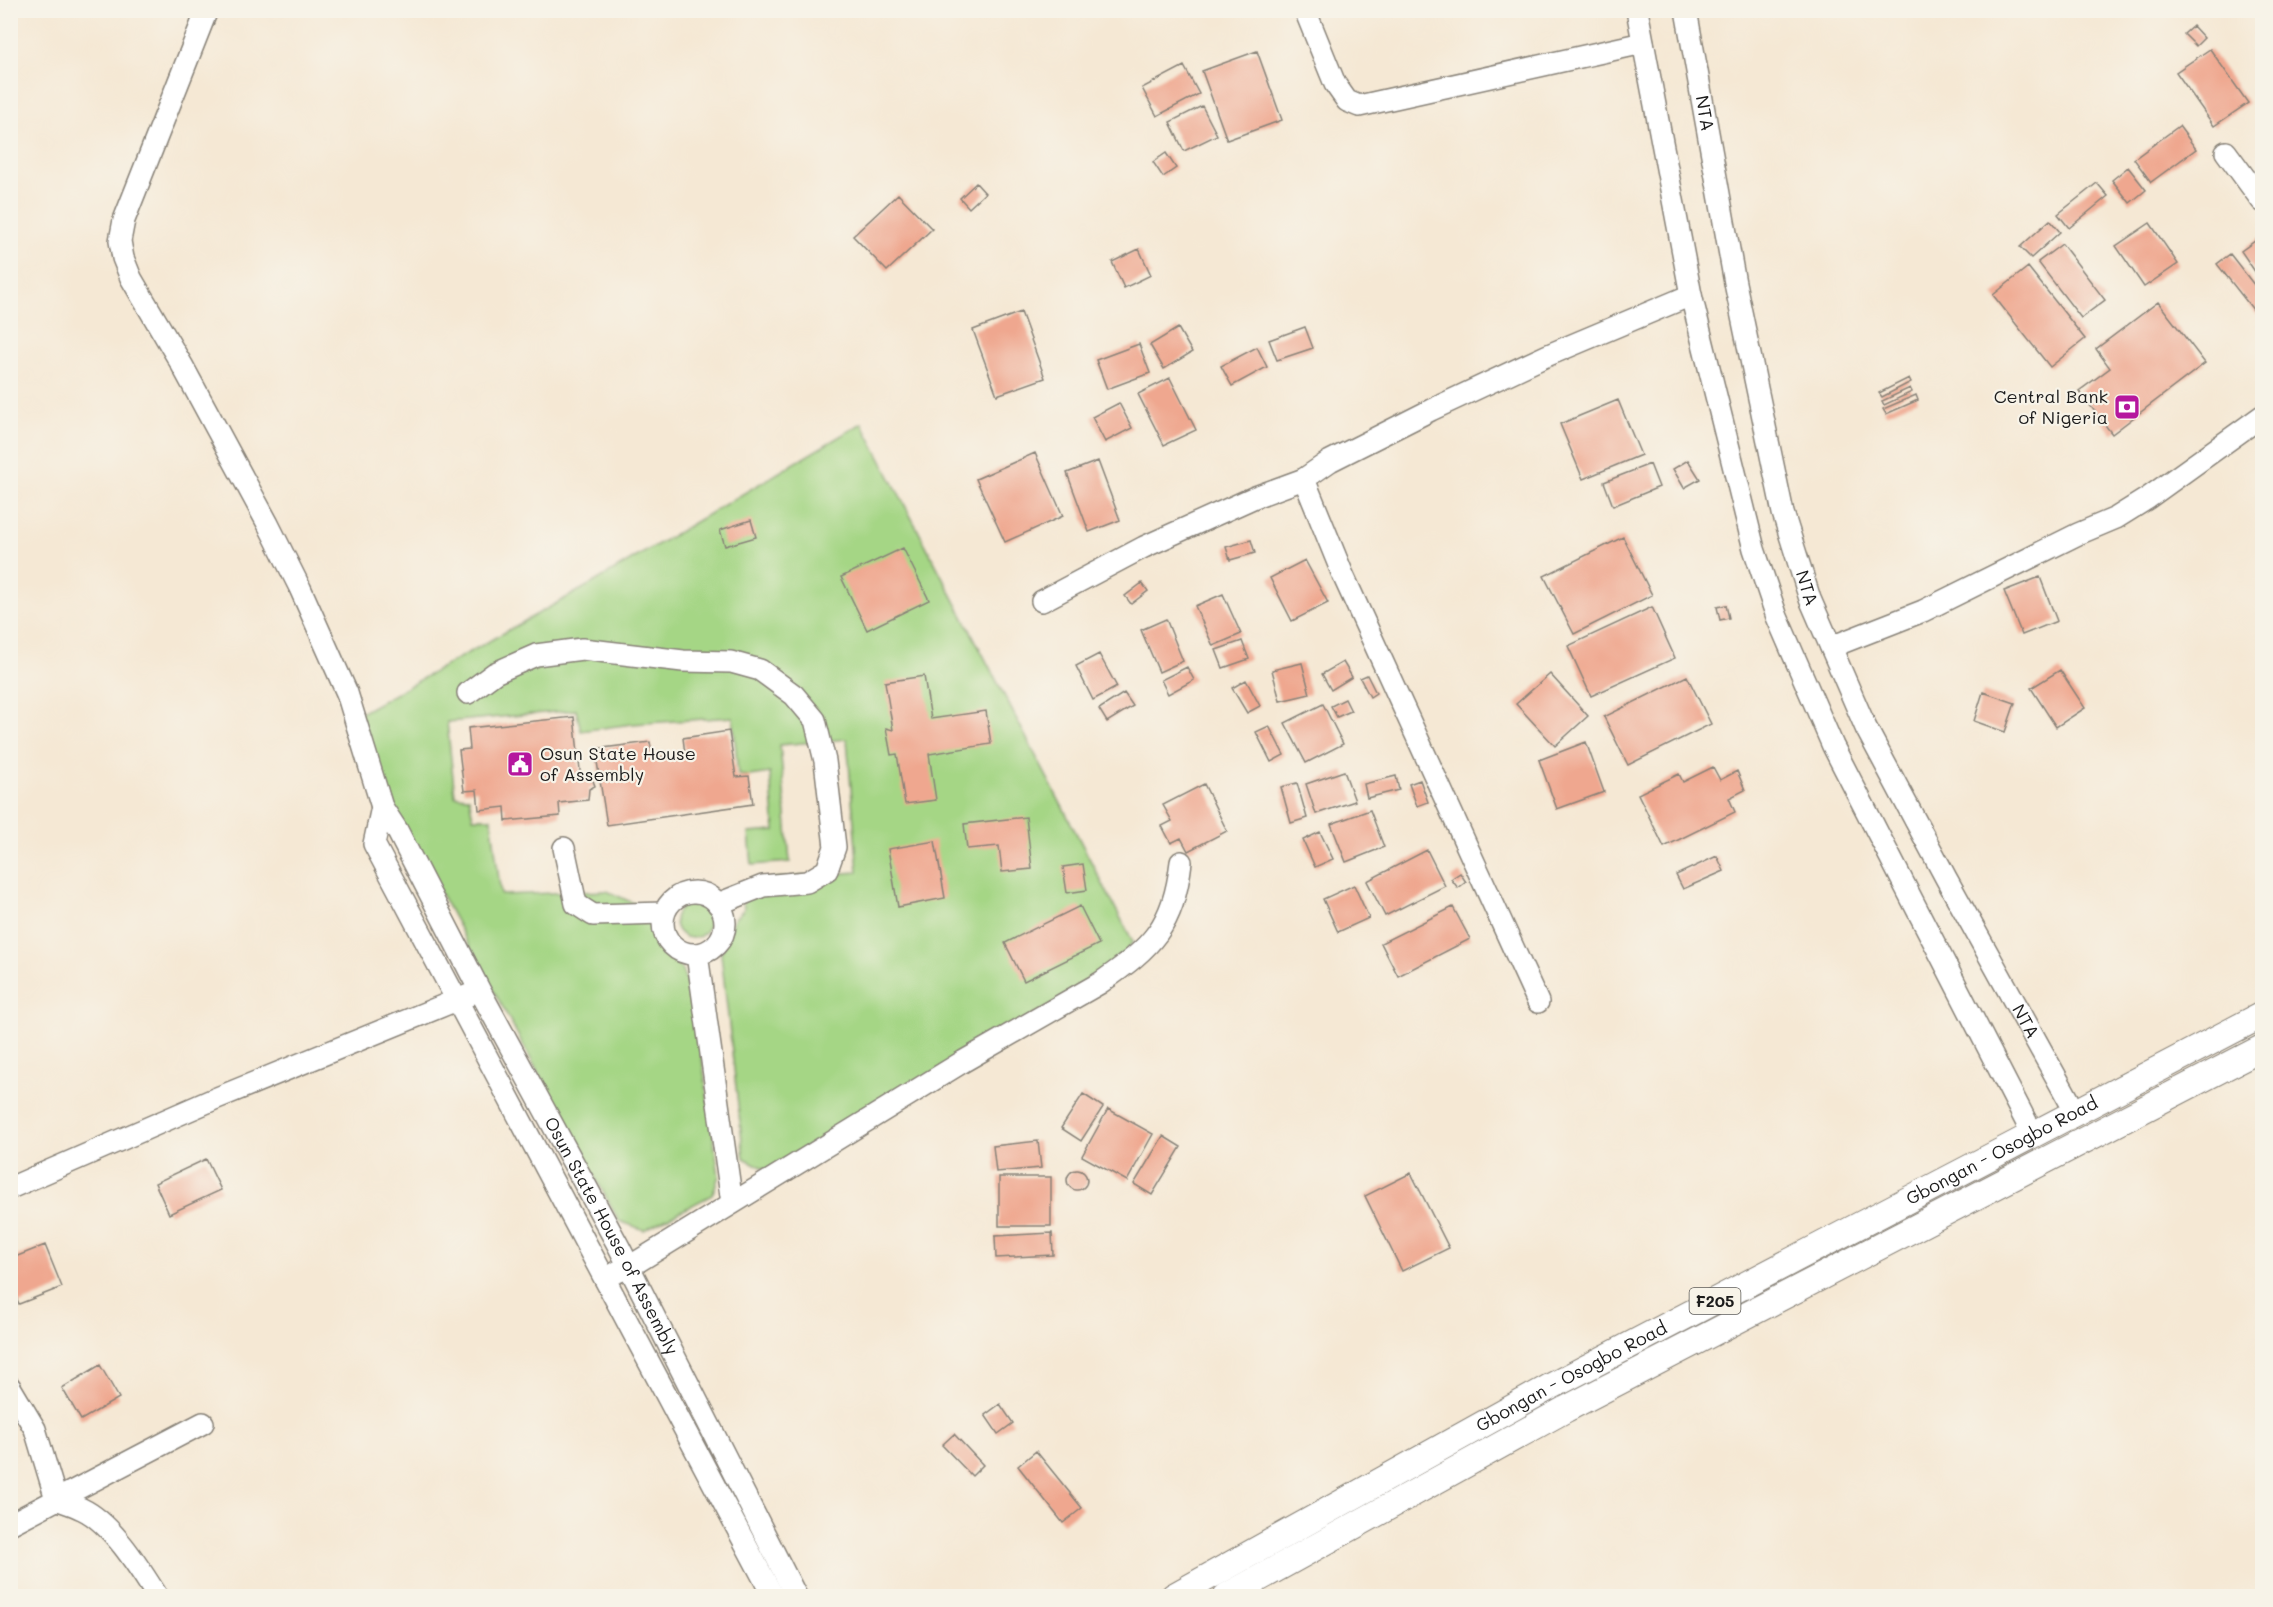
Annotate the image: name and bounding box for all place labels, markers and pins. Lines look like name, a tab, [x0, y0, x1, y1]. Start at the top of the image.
place label: Central Bank of Nigeria	[1994, 384, 2108, 429]
bank icon: Central Bank of Nigeria	[2112, 392, 2142, 422]
place label: Osun State House of Assembly	[540, 741, 696, 786]
public building icon: Osun State House of Assembly	[505, 749, 535, 779]

